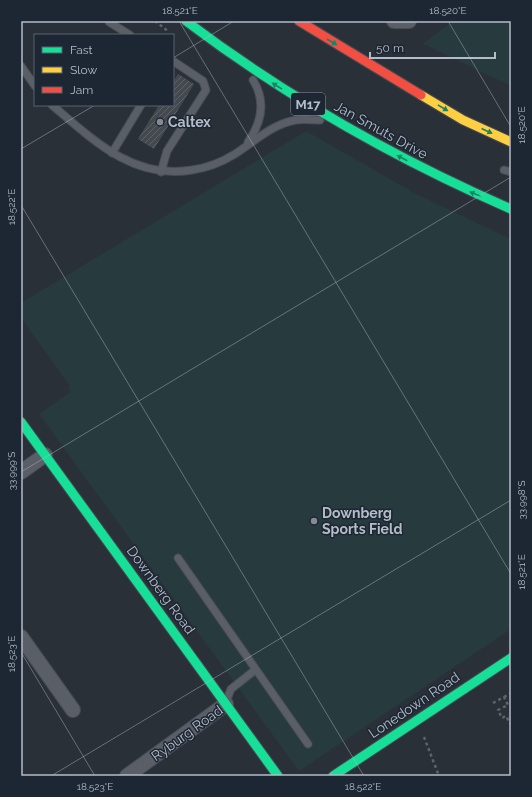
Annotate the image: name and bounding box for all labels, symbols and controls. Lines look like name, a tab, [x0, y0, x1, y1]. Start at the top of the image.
text: 18.521°E	[162, 5, 198, 16]
text: 18.520°E	[429, 5, 467, 16]
legend	[34, 34, 174, 106]
scale bar	[370, 34, 495, 60]
one-way arrow	[326, 38, 338, 45]
text: 50 m	[376, 41, 404, 55]
text: Fast	[70, 43, 93, 57]
text: Slow	[70, 63, 97, 77]
text: Jam	[70, 83, 93, 97]
one-way arrow	[271, 83, 283, 90]
road number: M17	[291, 93, 325, 115]
street label: Jan Smuts Drive	[332, 98, 430, 162]
one-way arrow	[437, 105, 449, 112]
text: 18.520°E	[516, 106, 527, 144]
place label: Caltex	[168, 114, 211, 130]
marker: Caltex	[155, 117, 165, 127]
one-way arrow	[481, 128, 493, 134]
one-way arrow	[396, 155, 408, 162]
text: 18.522°E	[6, 189, 17, 225]
one-way arrow	[469, 190, 481, 196]
text: 33.999°S	[6, 452, 17, 490]
text: 33.998°S	[516, 481, 527, 519]
place label: Downberg Sports Field	[322, 505, 402, 537]
marker: Downberg Sports Field	[309, 516, 319, 526]
street label: Downberg Road	[124, 543, 198, 637]
text: 18.521°E	[516, 554, 527, 590]
text: 18.523°E	[6, 636, 17, 672]
street label: Lonedown Road	[366, 669, 462, 741]
street label: Ryburg Road	[148, 702, 226, 764]
text: 18.523°E	[77, 781, 113, 792]
text: 18.522°E	[345, 781, 381, 792]

